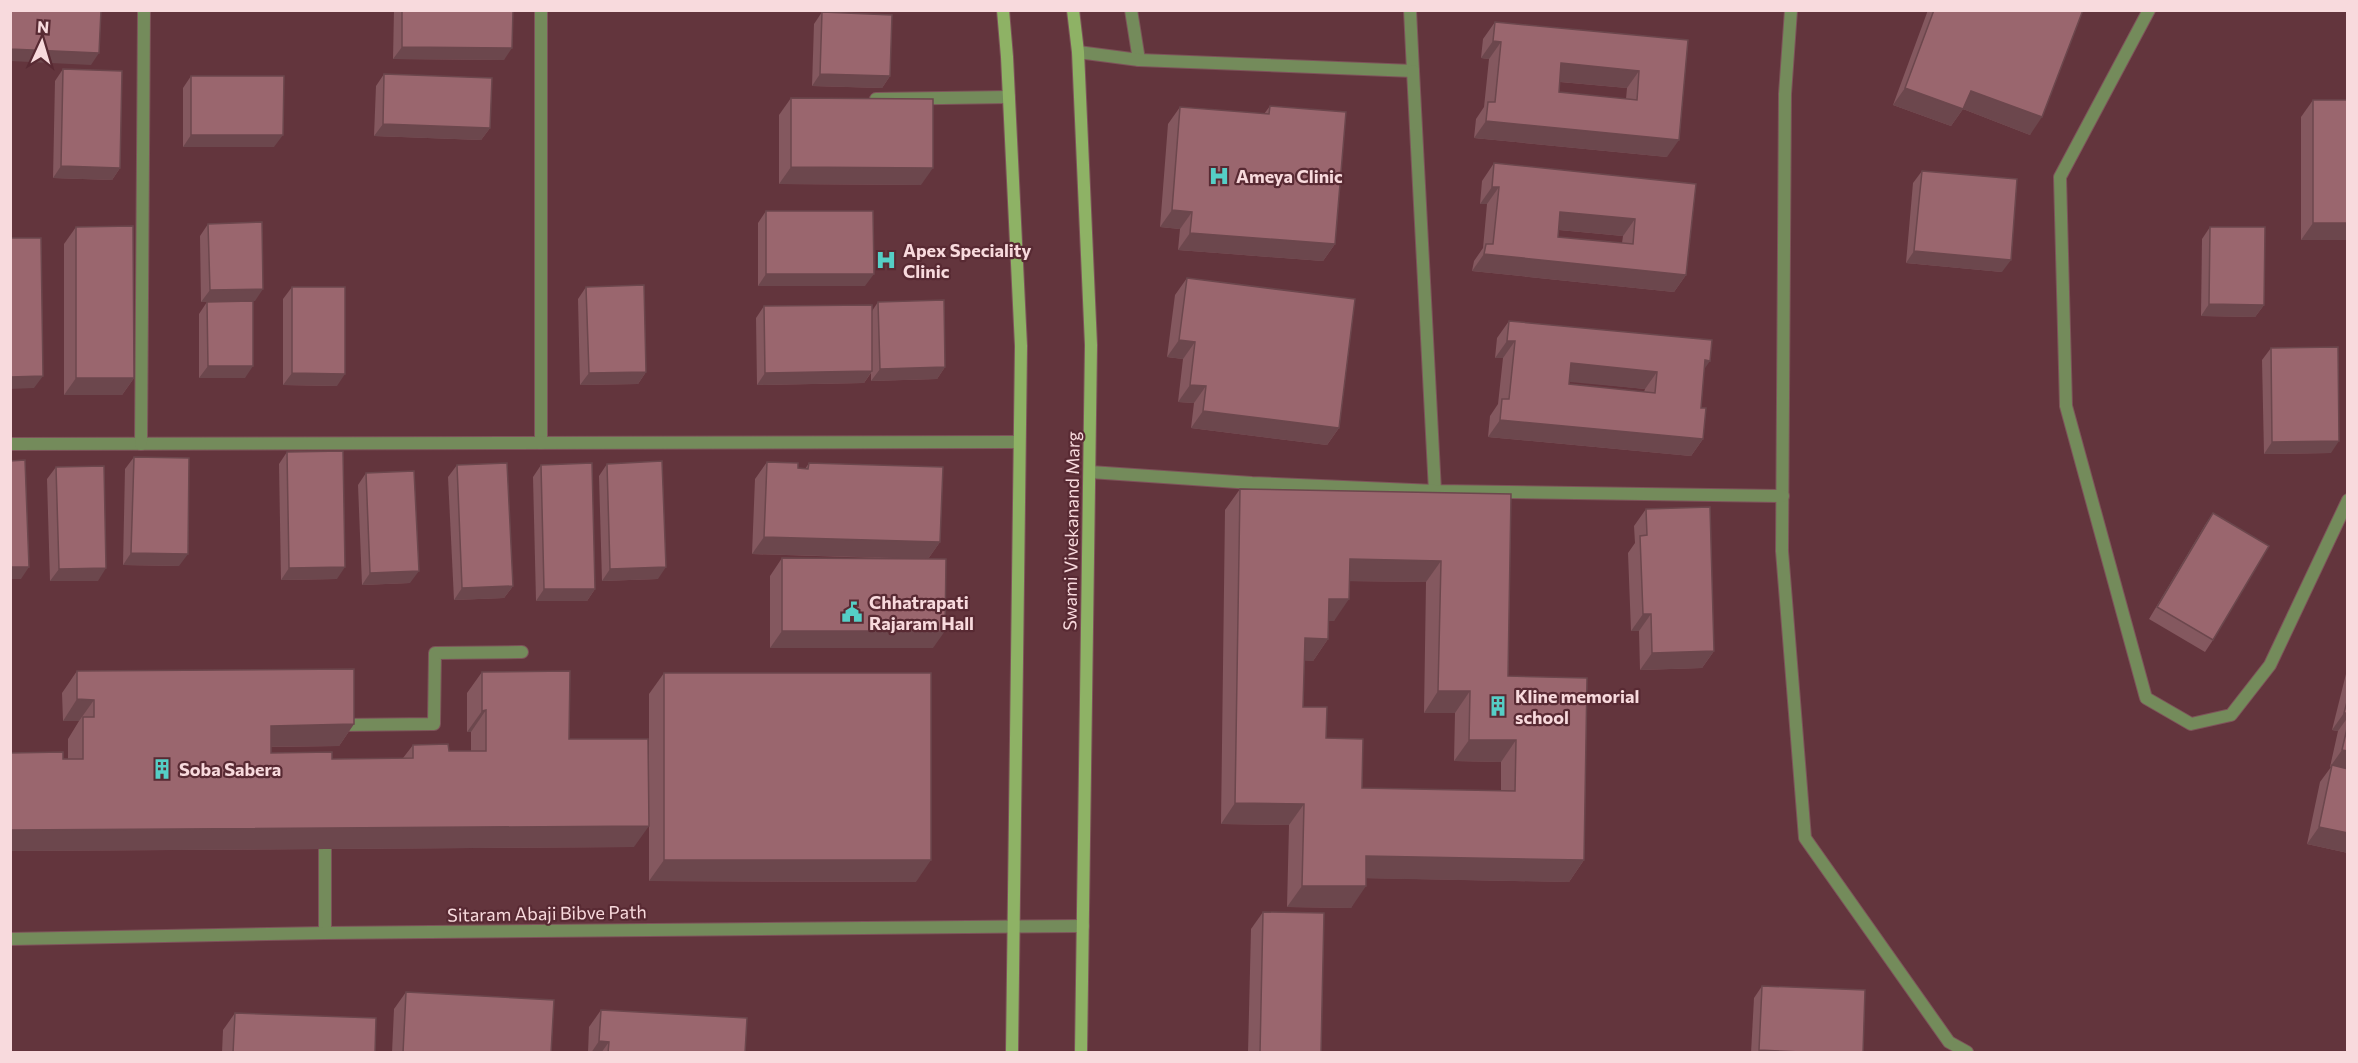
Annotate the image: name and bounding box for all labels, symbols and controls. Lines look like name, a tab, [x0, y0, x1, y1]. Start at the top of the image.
north arrow	[12, 12, 72, 72]
text: N	[36, 17, 50, 36]
hospital icon: Ameya Clinic	[1207, 164, 1231, 188]
place label: Ameya Clinic	[1236, 165, 1343, 187]
place label: Apex Speciality Clinic	[903, 239, 1031, 282]
hospital icon: Apex Speciality Clinic	[874, 248, 898, 272]
street label: Swami Vivekanand Marg	[1058, 431, 1084, 631]
place label: Chhatrapati Rajaram Hall	[869, 591, 974, 634]
public building icon: Chhatrapati Rajaram Hall	[840, 600, 864, 624]
place label: Kline memorial school	[1515, 685, 1639, 728]
building icon: Kline memorial school	[1486, 694, 1510, 718]
building icon: Soba Sabera	[150, 757, 174, 781]
place label: Soba Sabera	[179, 758, 281, 780]
street label: Sitaram Abaji Bibve Path	[447, 900, 647, 926]

